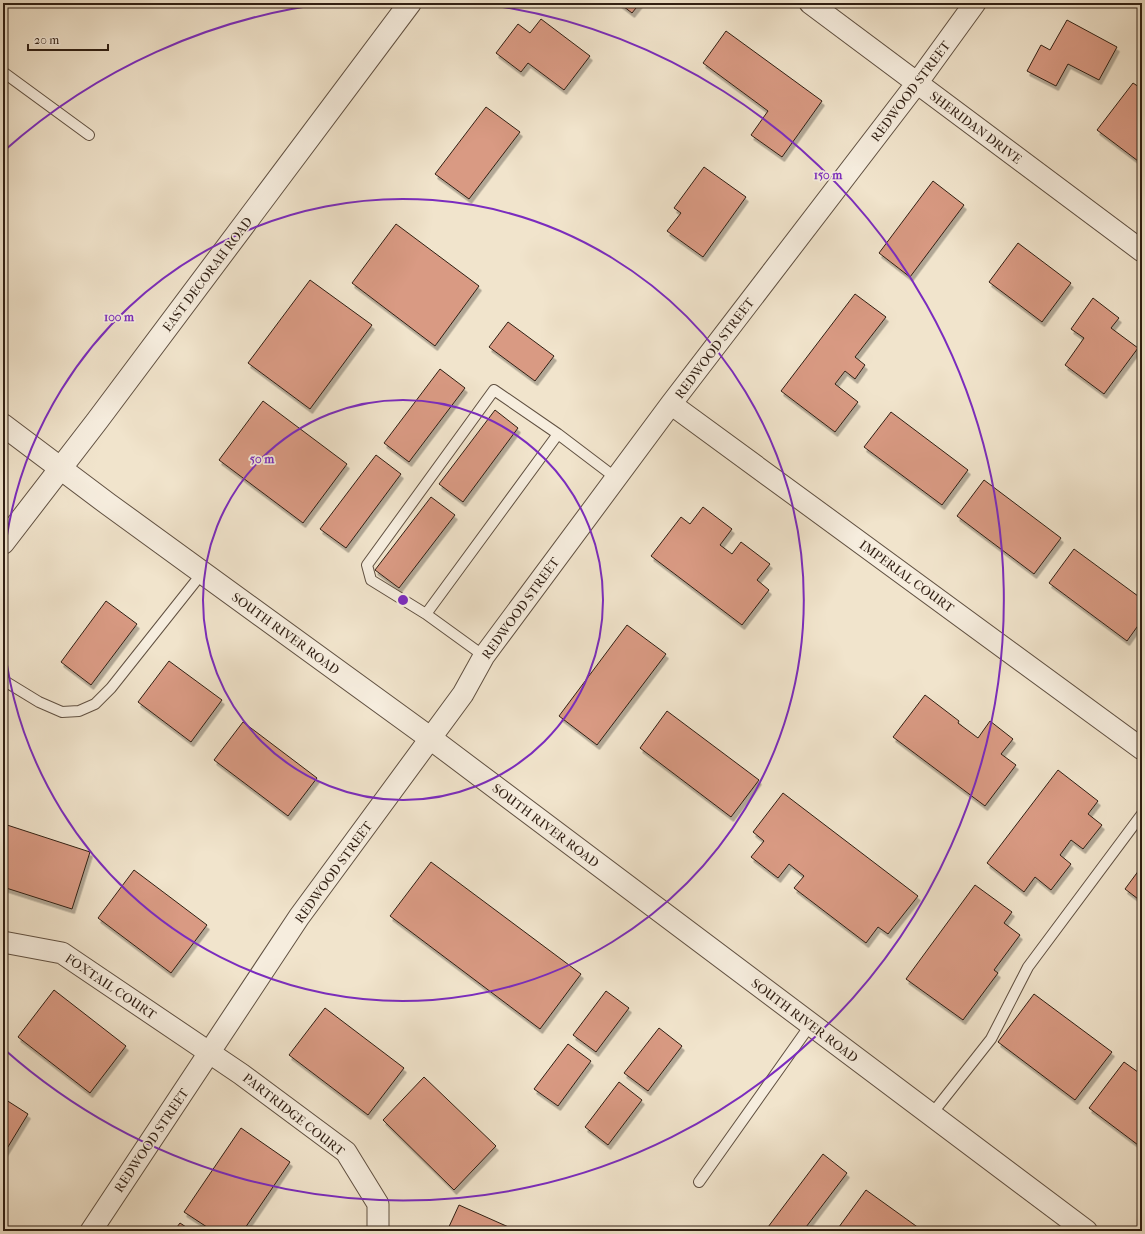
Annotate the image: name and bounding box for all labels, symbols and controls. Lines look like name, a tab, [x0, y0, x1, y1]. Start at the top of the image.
scale bar	[28, 26, 108, 52]
text: 20 m	[34, 33, 59, 47]
street label: REDWOOD STREET	[868, 38, 953, 145]
street label: SHERIDAN DRIVE	[927, 88, 1025, 167]
text: 150 m	[814, 168, 843, 182]
street label: EAST DECORAH ROAD	[159, 214, 255, 335]
street label: REDWOOD STREET	[672, 295, 757, 402]
text: 100 m	[104, 310, 135, 324]
text: 50 m	[250, 452, 275, 466]
street label: IMPERIAL COURT	[857, 537, 957, 616]
street label: REDWOOD STREET	[478, 554, 562, 662]
street label: SOUTH RIVER ROAD	[229, 589, 342, 678]
centre of rings	[396, 593, 410, 607]
street label: SOUTH RIVER ROAD	[490, 781, 602, 870]
street label: REDWOOD STREET	[291, 818, 375, 926]
street label: FOXTAIL COURT	[62, 950, 159, 1023]
street label: SOUTH RIVER ROAD	[749, 976, 861, 1065]
street label: PARTRIDGE COURT	[240, 1070, 348, 1159]
street label: REDWOOD STREET	[111, 1085, 192, 1195]

